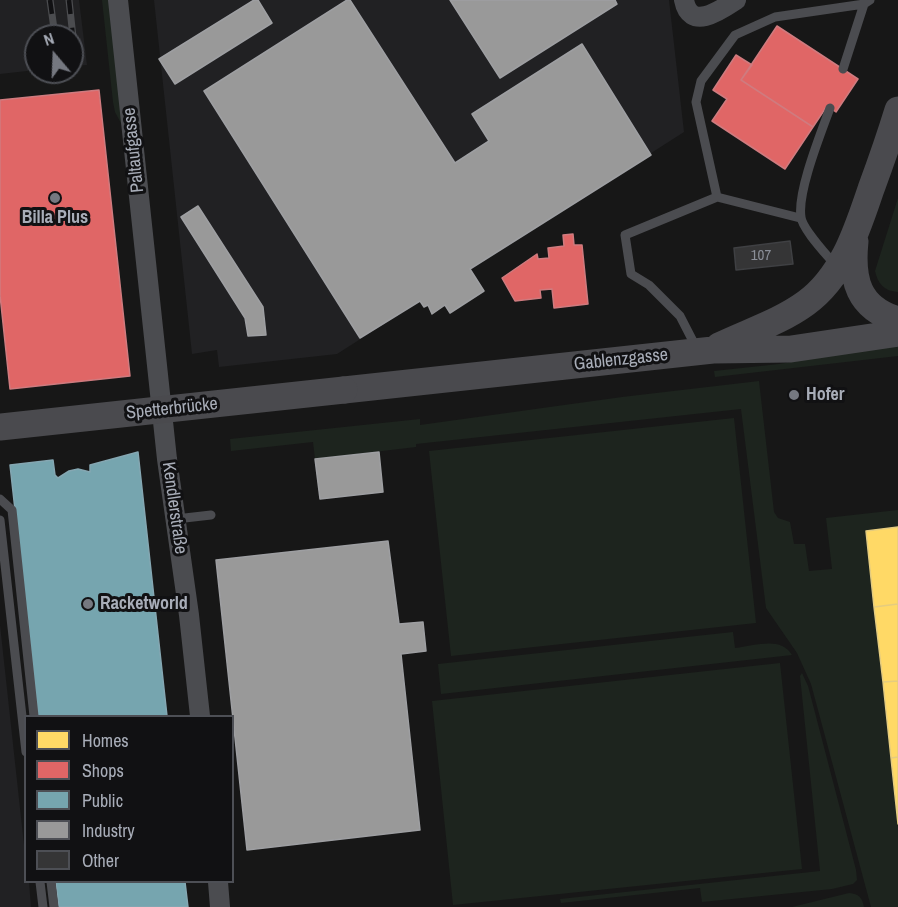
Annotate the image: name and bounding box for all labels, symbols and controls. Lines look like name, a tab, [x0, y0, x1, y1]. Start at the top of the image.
north arrow	[24, 24, 84, 84]
text: N	[41, 27, 57, 51]
street label: Paltaufgasse	[119, 106, 149, 194]
marker: Billa Plus	[48, 191, 62, 205]
place label: Billa Plus	[22, 207, 88, 229]
house number: 107	[751, 247, 771, 265]
street label: Gablenzgasse	[573, 344, 669, 376]
place label: Hofer	[806, 384, 845, 406]
marker: Hofer	[787, 388, 801, 402]
street label: Spetterbrücke	[125, 393, 219, 425]
street label: Kendlerstraße	[157, 461, 191, 555]
place label: Racketworld	[100, 593, 188, 615]
marker: Racketworld	[81, 597, 95, 611]
legend	[24, 715, 234, 883]
text: Homes	[82, 728, 129, 753]
text: Shops	[82, 758, 124, 783]
text: Public	[82, 788, 123, 813]
text: Industry	[82, 818, 135, 843]
text: Other	[82, 848, 119, 873]

